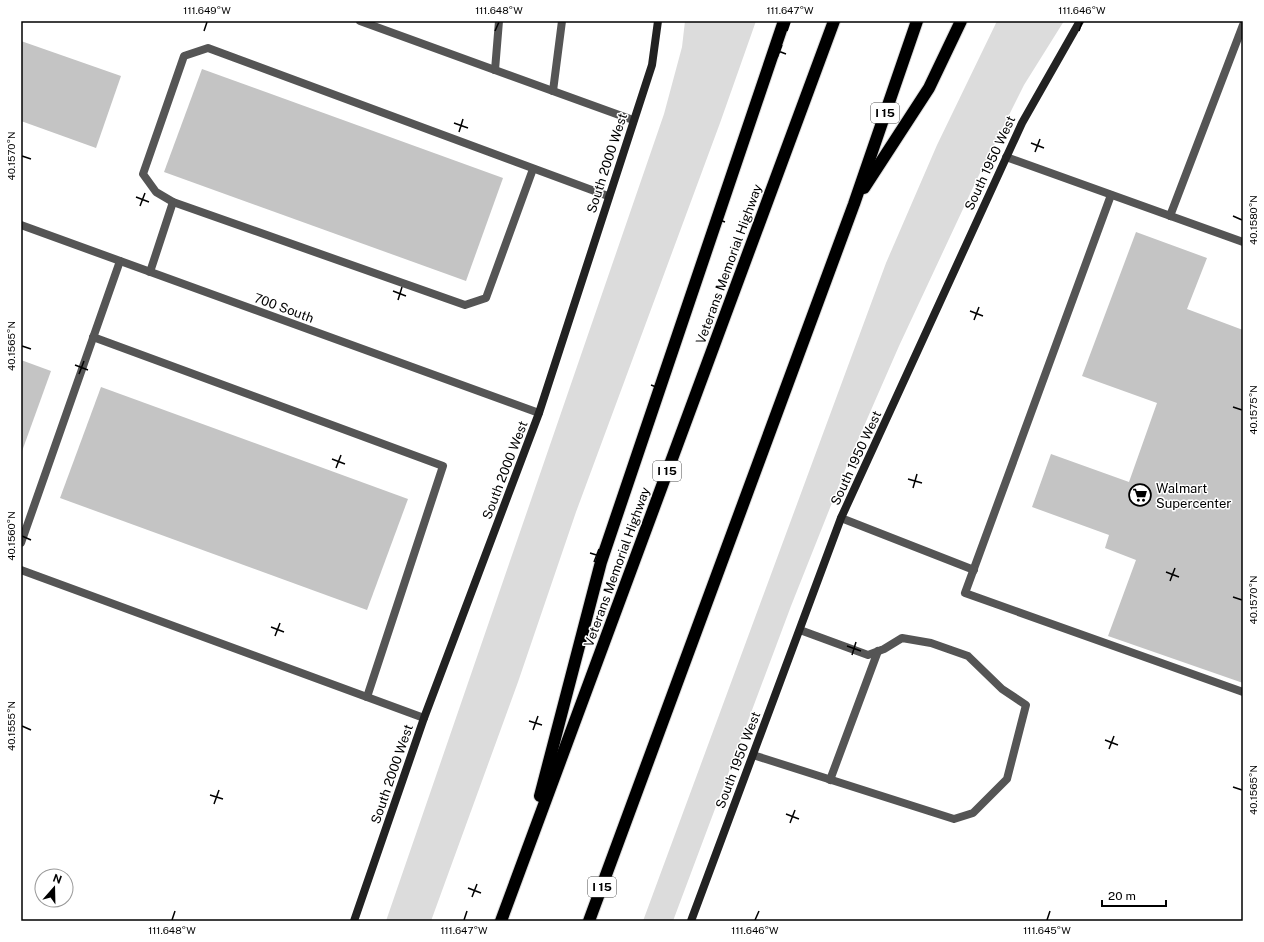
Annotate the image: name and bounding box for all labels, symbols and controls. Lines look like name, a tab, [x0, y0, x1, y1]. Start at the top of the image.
text: 111.649°W	[183, 4, 231, 16]
text: 111.648°W	[475, 4, 523, 16]
text: 111.647°W	[766, 4, 814, 16]
text: 111.646°W	[1058, 4, 1106, 16]
road number: I 15	[871, 103, 899, 123]
street label: South 2000 West	[584, 111, 630, 215]
street label: South 1950 West	[962, 113, 1018, 213]
text: 40.1570°N	[5, 131, 17, 181]
street label: Veterans Memorial Highway	[693, 182, 765, 346]
text: 40.1580°N	[1247, 195, 1259, 245]
street label: 700 South	[252, 290, 316, 326]
text: 40.1565°N	[5, 321, 17, 371]
text: 40.1575°N	[1247, 385, 1259, 435]
street label: South 1950 West	[828, 408, 884, 508]
street label: South 2000 West	[479, 419, 531, 521]
road number: I 15	[653, 461, 681, 481]
place label: Walmart Supercenter	[1156, 481, 1231, 511]
supermarket icon: Walmart Supercenter	[1127, 482, 1153, 508]
street label: Veterans Memorial Highway	[581, 485, 653, 649]
text: 40.1560°N	[5, 511, 17, 561]
text: 40.1570°N	[1247, 575, 1259, 625]
text: 40.1555°N	[5, 701, 17, 751]
street label: South 1950 West	[713, 709, 763, 811]
street label: South 2000 West	[368, 722, 416, 826]
text: 40.1565°N	[1247, 765, 1259, 815]
north arrow	[34, 868, 74, 908]
text: N	[51, 871, 64, 886]
road number: I 15	[588, 877, 616, 897]
scale bar	[1102, 882, 1166, 908]
text: 20 m	[1108, 889, 1136, 903]
text: 111.648°W	[148, 924, 196, 936]
text: 111.647°W	[440, 924, 488, 936]
text: 111.646°W	[731, 924, 779, 936]
text: 111.645°W	[1023, 924, 1071, 936]

